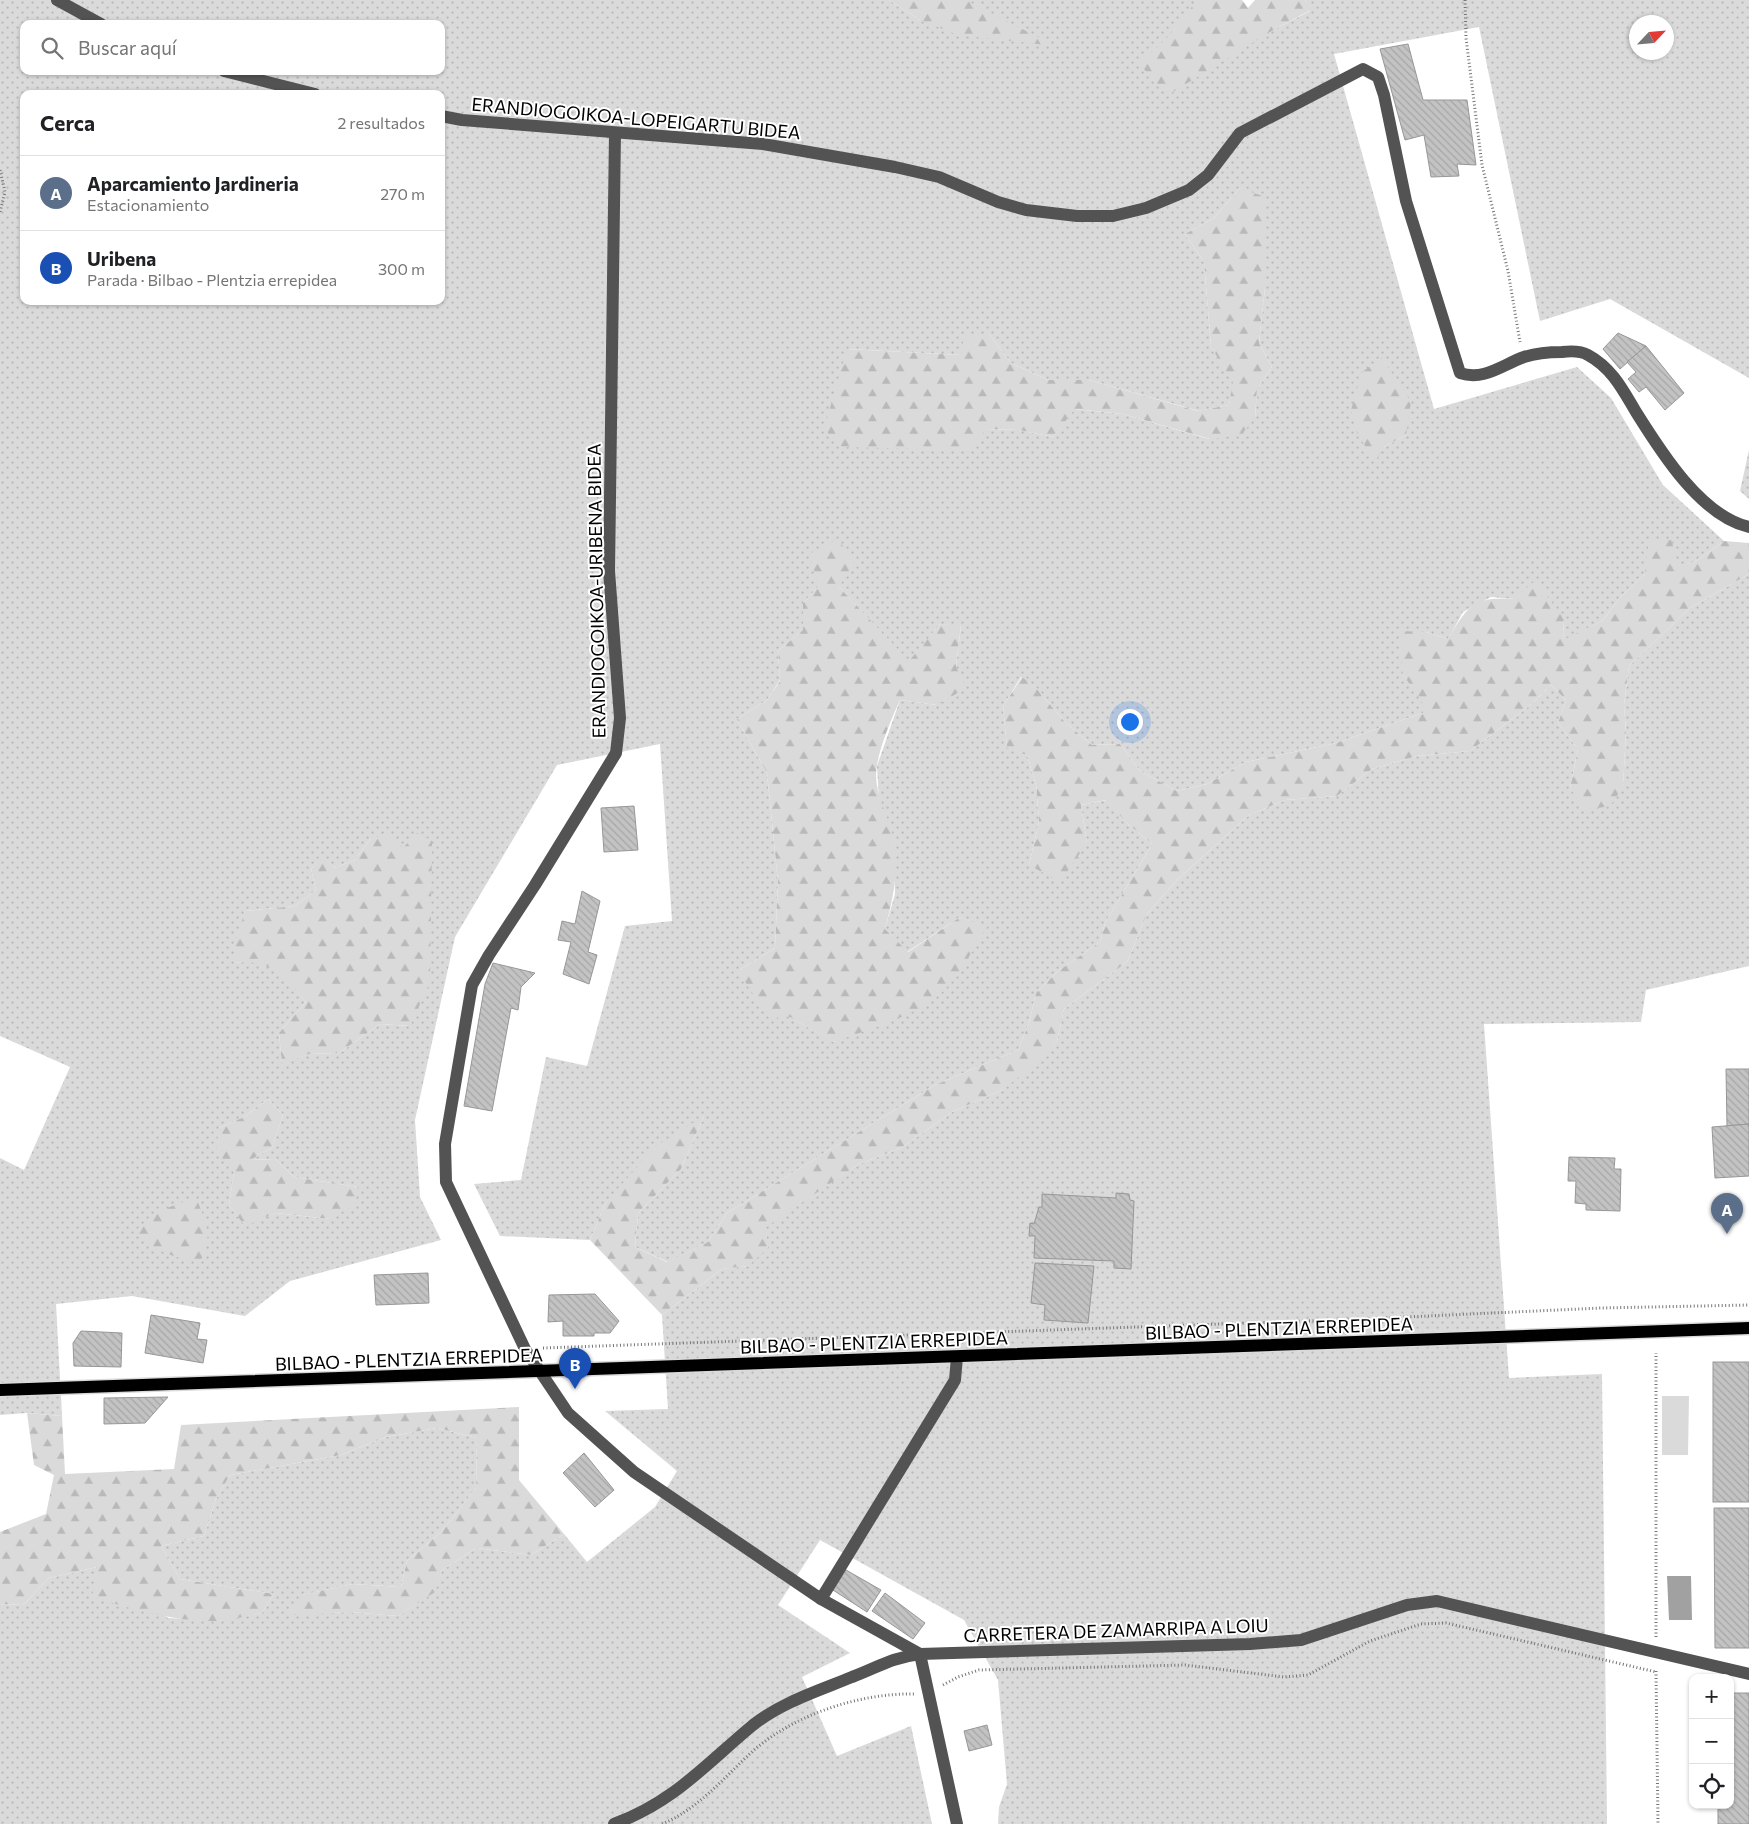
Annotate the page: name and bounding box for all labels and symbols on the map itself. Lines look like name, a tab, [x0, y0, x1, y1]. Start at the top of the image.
north arrow	[1629, 15, 1674, 60]
street label: ERANDIOGOIKOA-LOPEIGARTU BIDEA	[471, 93, 801, 143]
street label: ERANDIOGOIKOA-URIBENA BIDEA	[582, 443, 610, 739]
your location	[1117, 709, 1143, 735]
pin: A	[1711, 1193, 1743, 1234]
street label: BILBAO - PLENTZIA ERREPIDEA	[1145, 1312, 1413, 1344]
street label: BILBAO - PLENTZIA ERREPIDEA	[740, 1326, 1008, 1358]
street label: BILBAO - PLENTZIA ERREPIDEA	[275, 1343, 543, 1375]
pin: B	[559, 1348, 591, 1389]
street label: CARRETERA DE ZAMARRIPA A LOIU	[963, 1614, 1269, 1646]

